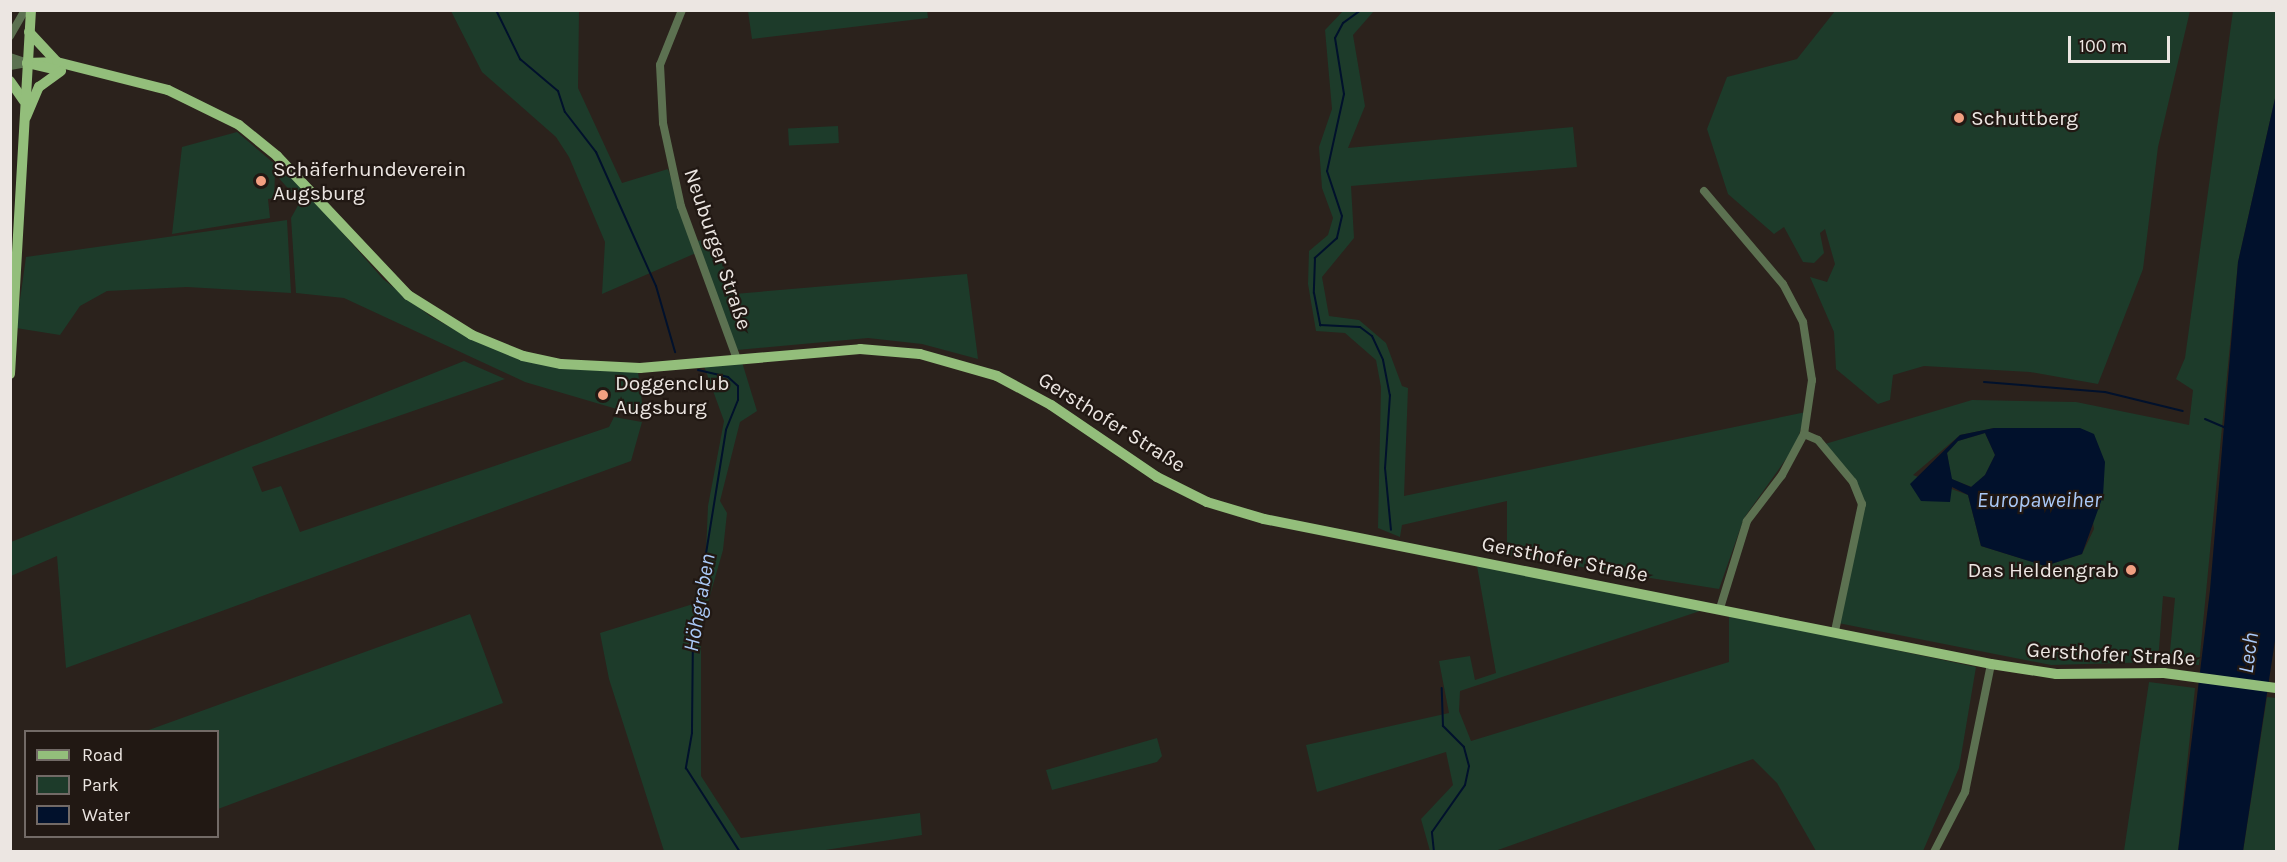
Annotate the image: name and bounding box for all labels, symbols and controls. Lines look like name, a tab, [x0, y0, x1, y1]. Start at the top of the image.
scale bar	[2071, 24, 2173, 62]
text: 100 m	[2079, 35, 2127, 57]
place label: Schuttberg	[1971, 105, 2078, 131]
marker: Schuttberg	[1952, 111, 1966, 125]
place label: Schäferhundeverein Augsburg	[273, 156, 466, 206]
street label: Neuburger Straße	[679, 165, 757, 333]
marker: Schäferhundeverein Augsburg	[254, 174, 268, 188]
street label: Gersthofer Straße	[1034, 367, 1190, 477]
place label: Doggenclub Augsburg	[615, 370, 729, 420]
marker: Doggenclub Augsburg	[596, 388, 610, 402]
water label: Europaweiher	[1977, 488, 2101, 514]
street label: Gersthofer Straße	[1480, 531, 1650, 587]
water label: Höhgraben	[678, 552, 722, 654]
place label: Das Heldengrab	[1968, 557, 2119, 583]
marker: Das Heldengrab	[2124, 563, 2138, 577]
water label: Lech	[2233, 631, 2265, 675]
street label: Gersthofer Straße	[2026, 637, 2196, 671]
legend	[24, 730, 219, 838]
text: Road	[82, 744, 123, 766]
text: Park	[82, 774, 119, 796]
text: Water	[82, 804, 130, 826]

